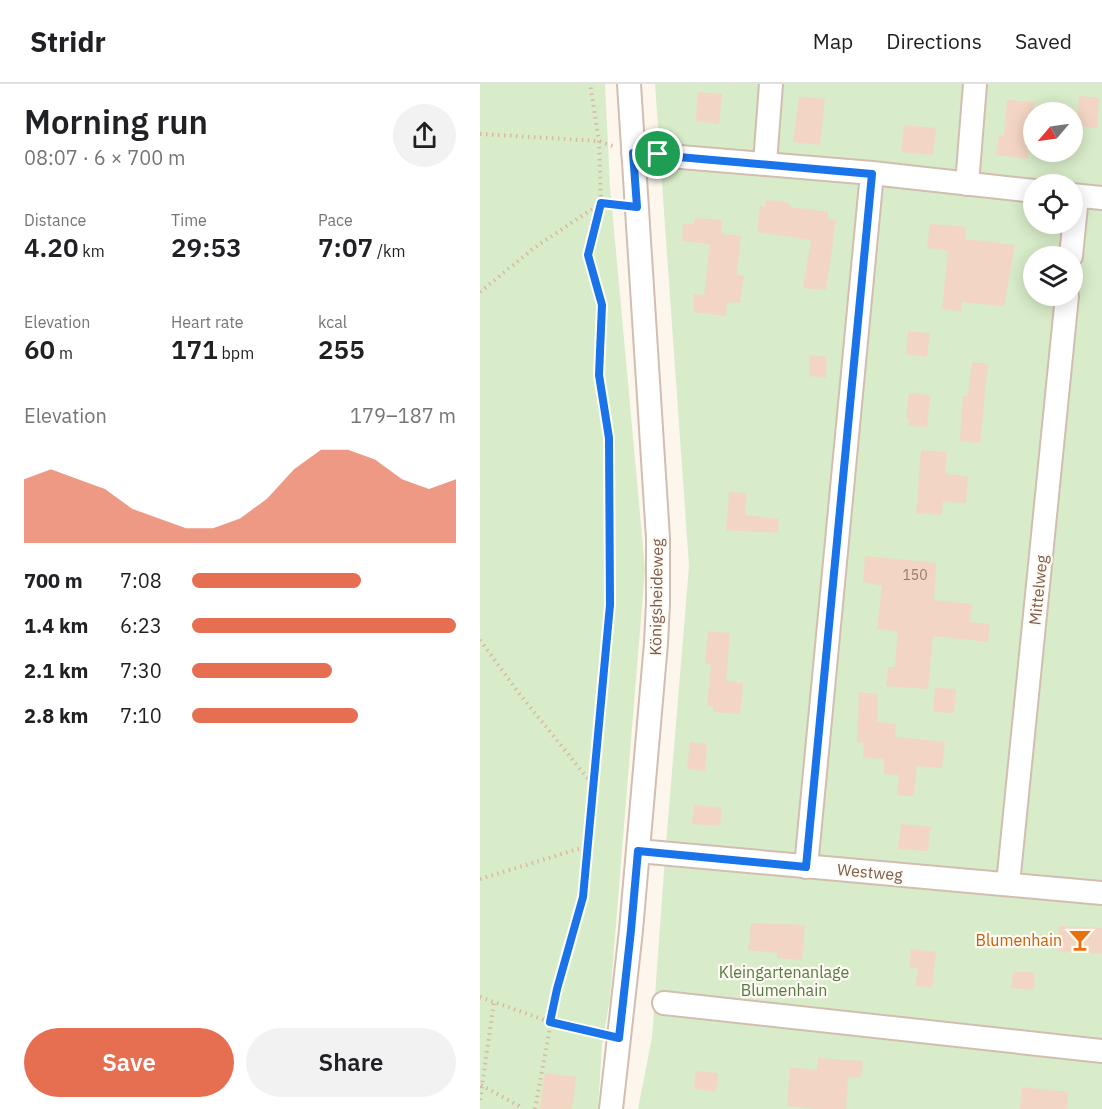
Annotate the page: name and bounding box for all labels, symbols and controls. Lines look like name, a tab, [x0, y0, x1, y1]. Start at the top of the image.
text: Stridr	[30, 23, 106, 60]
text: Map	[813, 27, 853, 55]
text: Directions	[886, 27, 982, 55]
text: Saved	[1015, 27, 1072, 55]
text: Morning run	[24, 100, 208, 143]
north arrow	[1023, 102, 1083, 162]
map controls	[1023, 102, 1083, 306]
button: share	[393, 104, 456, 167]
pin	[632, 128, 683, 179]
icon: arrive	[641, 137, 674, 170]
text: 08:07 · 6 × 700 m	[24, 144, 185, 171]
button: locate	[1023, 174, 1083, 234]
text: Distance	[24, 210, 86, 230]
text: Time	[171, 210, 207, 230]
text: Pace	[318, 210, 353, 230]
text: 4.20	[24, 230, 79, 264]
text: 29:53	[171, 230, 242, 264]
text: 7:07	[318, 230, 373, 264]
text: km	[79, 241, 105, 261]
text: /km	[373, 241, 405, 261]
button: layers	[1023, 246, 1083, 306]
text: Elevation	[24, 312, 90, 332]
text: Heart rate	[171, 312, 244, 332]
text: kcal	[318, 312, 347, 332]
text: 60	[24, 332, 55, 366]
text: 171	[171, 332, 218, 366]
text: 255	[318, 332, 365, 366]
text: m	[55, 343, 73, 363]
text: bpm	[218, 343, 254, 363]
text: Elevation	[24, 402, 107, 429]
text: 179–187 m	[350, 402, 456, 429]
street label: Königsheideweg	[645, 538, 667, 656]
street label: Mittelweg	[1024, 553, 1052, 626]
house number: 150	[902, 566, 928, 584]
text: 700 m	[24, 567, 83, 594]
text: 7:08	[120, 567, 162, 594]
text: 1.4 km	[24, 612, 88, 639]
text: 6:23	[120, 612, 162, 639]
text: 2.1 km	[24, 657, 88, 684]
text: 7:30	[120, 657, 162, 684]
text: 2.8 km	[24, 702, 88, 729]
text: 7:10	[120, 702, 162, 729]
street label: Westweg	[836, 859, 904, 885]
bar icon: Blumenhain	[1067, 927, 1093, 953]
place label: Blumenhain	[976, 930, 1062, 950]
park label: Kleingartenanlage Blumenhain	[719, 962, 849, 1000]
button: Save	[24, 1028, 234, 1097]
button: Share	[246, 1028, 456, 1097]

